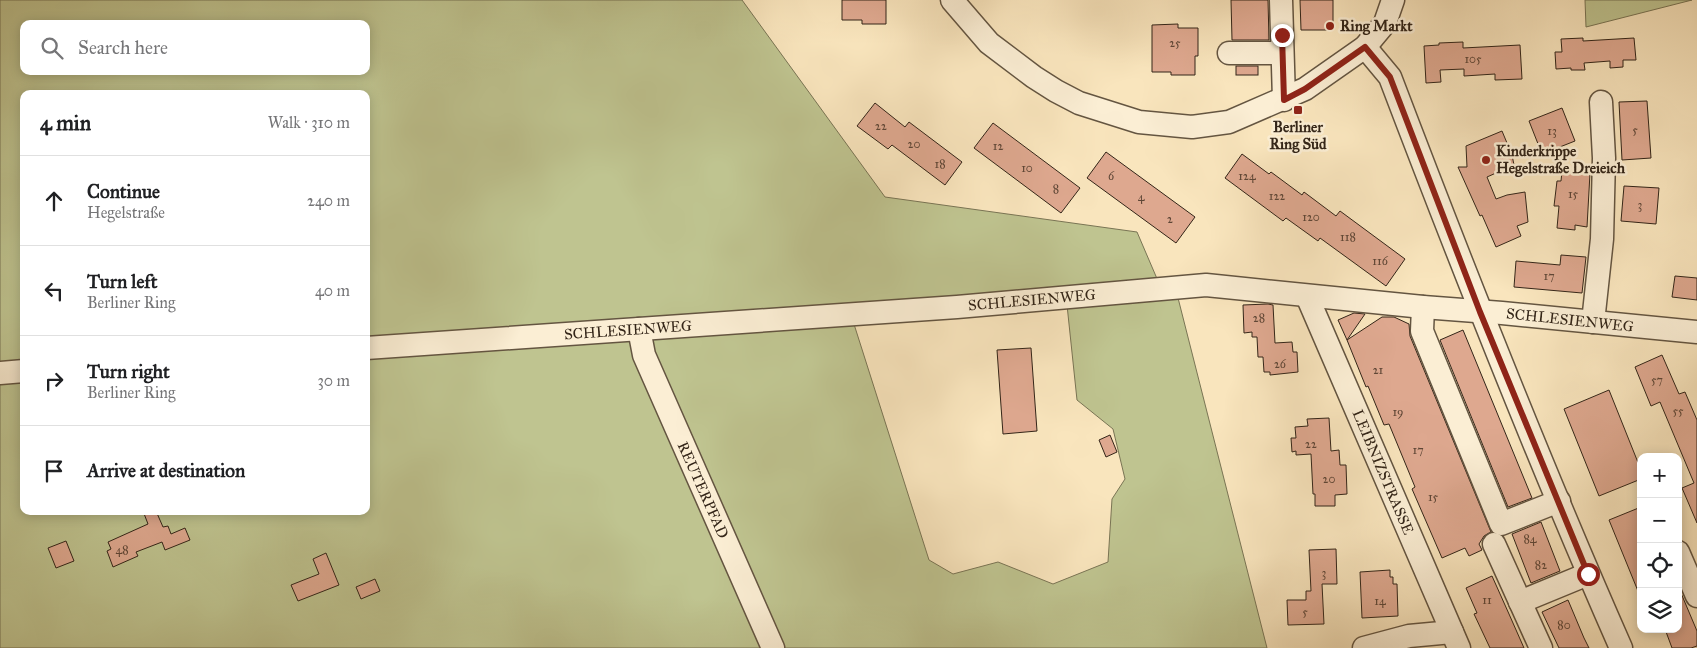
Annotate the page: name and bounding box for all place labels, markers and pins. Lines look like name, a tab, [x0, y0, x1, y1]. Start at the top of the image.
place label: Ring Markt	[1340, 17, 1413, 36]
marker: Ring Markt	[1324, 20, 1336, 32]
marker: Berliner Ring Süd	[1292, 104, 1304, 116]
place label: Berliner Ring Süd	[1269, 118, 1327, 154]
place label: Kinderkrippe Hegelstraße Dreieich	[1496, 142, 1626, 178]
marker: Kinderkrippe Hegelstraße Dreieich	[1480, 154, 1492, 166]

